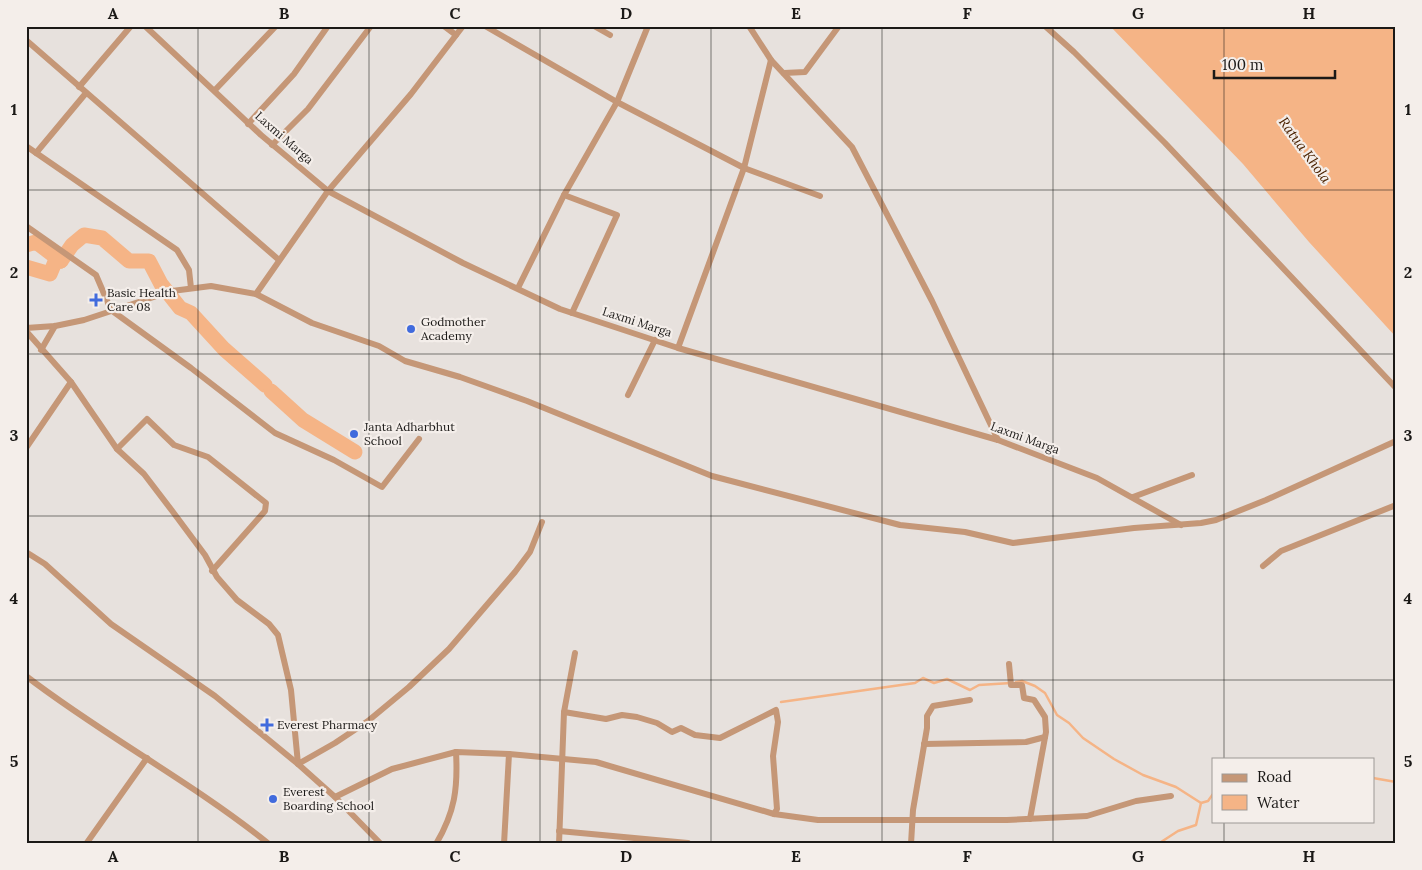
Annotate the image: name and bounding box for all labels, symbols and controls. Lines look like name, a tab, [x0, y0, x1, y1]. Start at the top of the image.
text: A	[108, 3, 119, 23]
text: B	[279, 3, 290, 23]
text: C	[449, 3, 461, 23]
text: D	[620, 3, 632, 23]
text: E	[791, 3, 801, 23]
text: F	[962, 3, 972, 23]
text: G	[1132, 3, 1144, 23]
text: H	[1303, 3, 1316, 23]
scale bar	[1214, 48, 1336, 80]
text: 100 m	[1222, 55, 1263, 74]
text: 1	[11, 99, 17, 119]
text: 1	[1405, 99, 1411, 119]
street label: Laxmi Marga	[252, 108, 316, 167]
water label: Ratua Khola	[1275, 113, 1335, 187]
text: 2	[10, 262, 18, 282]
text: 2	[1404, 262, 1412, 282]
place label: Basic Health Care 08	[107, 285, 176, 314]
marker: Basic Health Care 08	[89, 293, 103, 307]
street label: Laxmi Marga	[601, 303, 674, 340]
place label: Godmother Academy	[420, 314, 486, 343]
marker: Godmother Academy	[405, 323, 417, 335]
street label: Laxmi Marga	[989, 418, 1062, 457]
place label: Janta Adharbhut School	[363, 419, 455, 448]
text: 3	[10, 425, 19, 445]
text: 3	[1404, 425, 1413, 445]
marker: Janta Adharbhut School	[348, 428, 360, 440]
text: 4	[10, 588, 19, 608]
text: 4	[1404, 588, 1413, 608]
place label: Everest Pharmacy	[277, 717, 378, 732]
marker: Everest Pharmacy	[261, 719, 273, 731]
text: 5	[10, 751, 19, 771]
text: 5	[1404, 751, 1413, 771]
legend	[1212, 758, 1374, 822]
text: Road	[1257, 767, 1292, 786]
place label: Everest Boarding School	[283, 784, 374, 813]
marker: Everest Boarding School	[267, 793, 279, 805]
text: Water	[1257, 793, 1300, 812]
text: A	[108, 846, 119, 866]
text: B	[279, 846, 290, 866]
text: C	[449, 846, 461, 866]
text: D	[620, 846, 632, 866]
text: E	[791, 846, 801, 866]
text: F	[962, 846, 972, 866]
text: G	[1132, 846, 1144, 866]
text: H	[1303, 846, 1316, 866]

